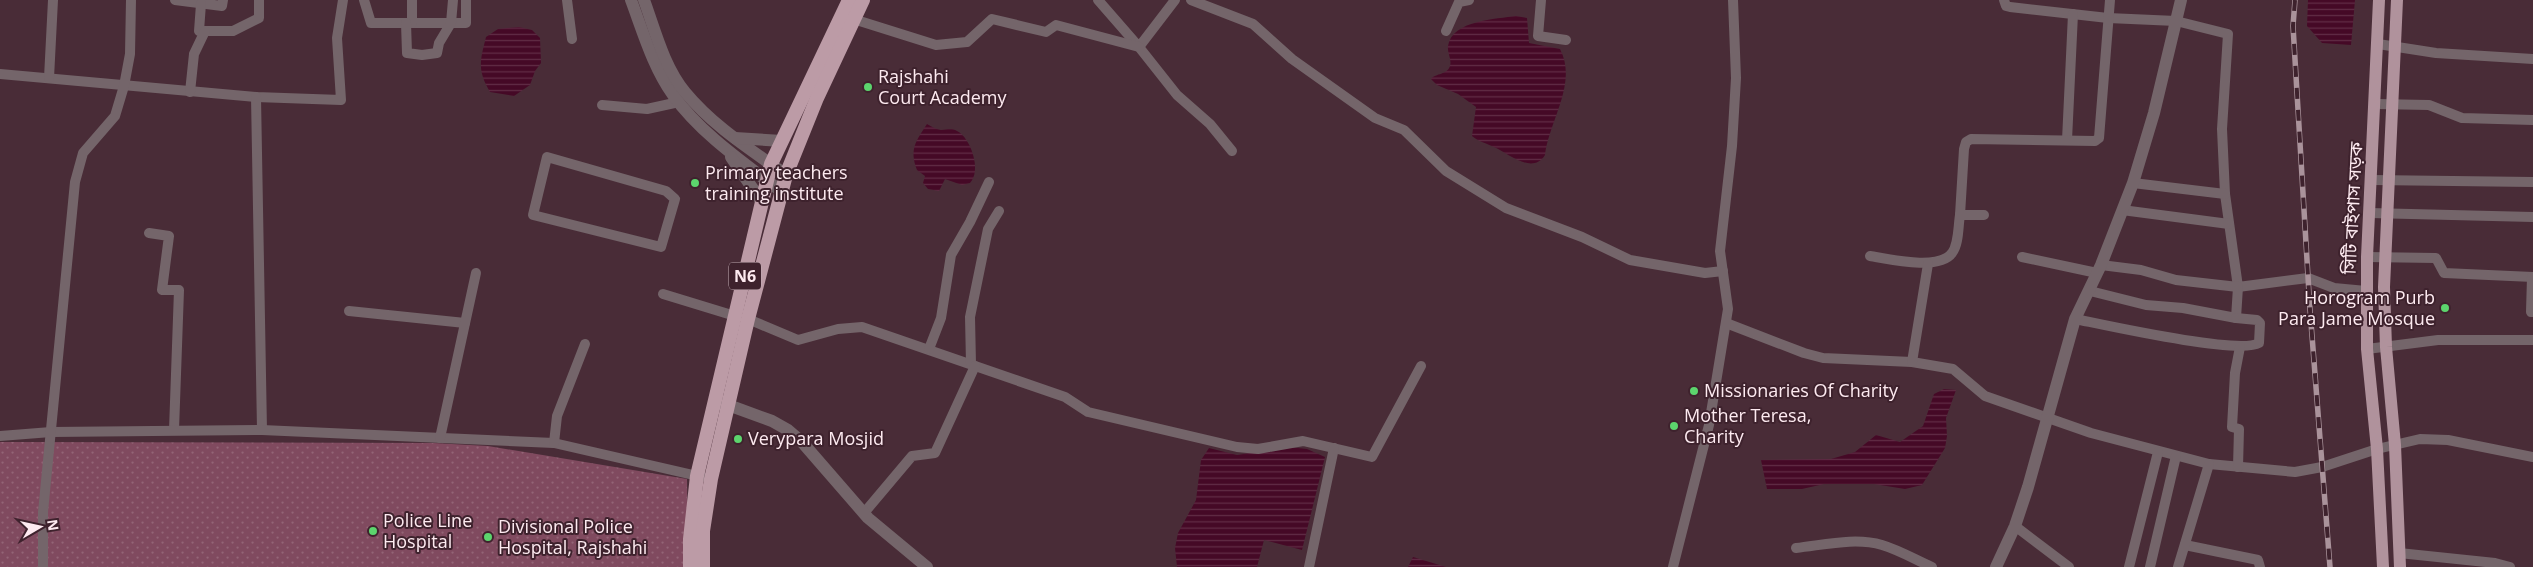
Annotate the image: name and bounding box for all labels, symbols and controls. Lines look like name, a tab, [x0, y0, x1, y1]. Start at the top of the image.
place label: Rajshahi Court Academy	[878, 64, 1007, 109]
marker: Rajshahi Court Academy	[862, 81, 874, 93]
street label: সিটি বাইপাস সড়ক	[2336, 141, 2367, 276]
place label: Primary teachers training institute	[705, 160, 848, 205]
marker: Primary teachers training institute	[689, 177, 701, 189]
road number: N6	[729, 262, 761, 290]
place label: Horogram Purb Para Jame Mosque	[2278, 285, 2435, 330]
marker: Horogram Purb Para Jame Mosque	[2439, 302, 2451, 314]
place label: Missionaries Of Charity	[1704, 378, 1899, 402]
marker: Missionaries Of Charity	[1688, 385, 1700, 397]
place label: Mother Teresa, Charity	[1684, 403, 1811, 448]
marker: Mother Teresa, Charity	[1668, 420, 1680, 432]
place label: Verypara Mosjid	[748, 426, 884, 450]
marker: Verypara Mosjid	[732, 433, 744, 445]
north arrow	[15, 502, 65, 552]
place label: Police Line Hospital	[383, 508, 472, 553]
place label: Divisional Police Hospital, Rajshahi	[498, 514, 647, 559]
text: N	[43, 518, 64, 532]
marker: Police Line Hospital	[367, 525, 379, 537]
marker: Divisional Police Hospital, Rajshahi	[482, 531, 494, 543]

